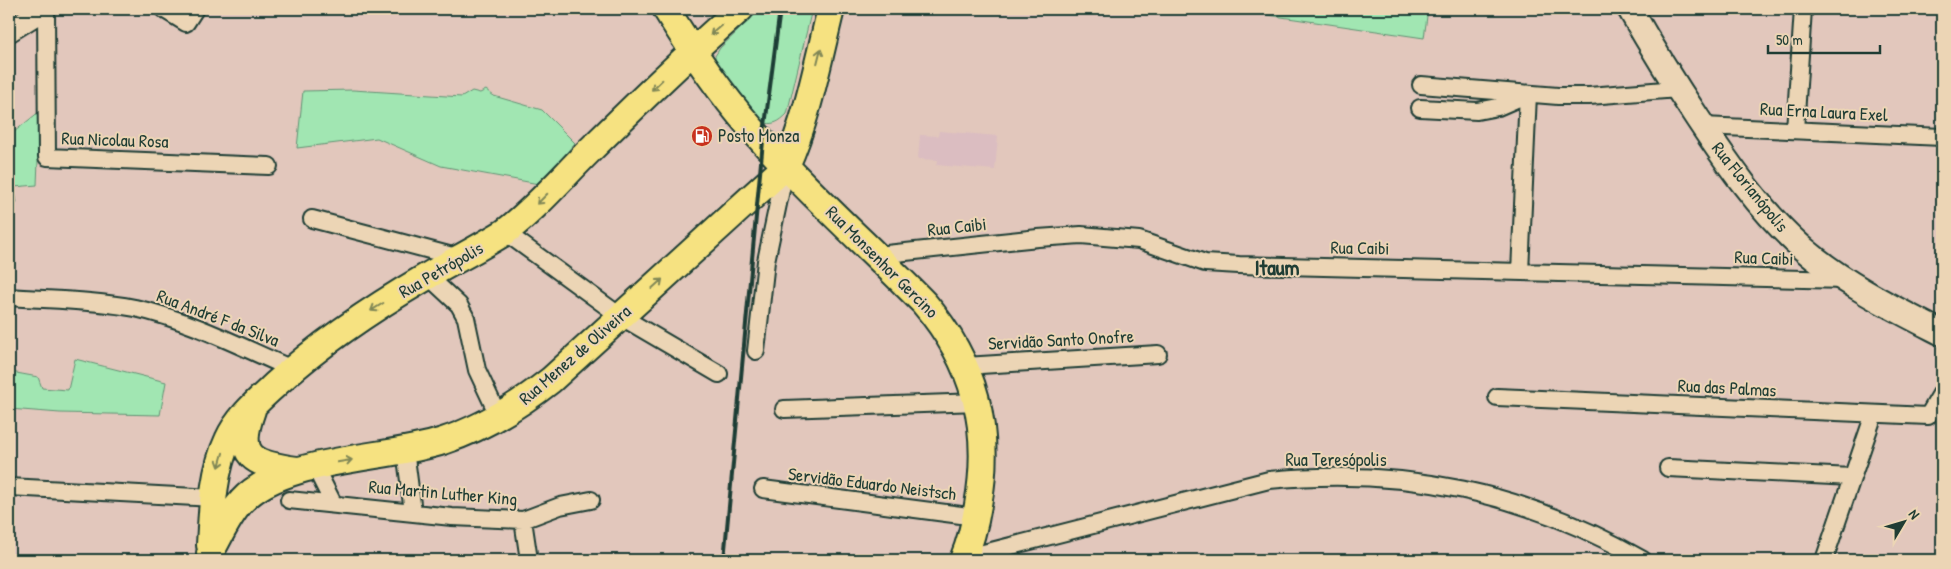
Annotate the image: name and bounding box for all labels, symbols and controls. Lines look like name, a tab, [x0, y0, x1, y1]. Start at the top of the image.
scale bar	[1768, 22, 1881, 54]
one-way arrow	[709, 24, 722, 36]
text: 50 m	[1776, 29, 1803, 50]
one-way arrow	[815, 49, 824, 65]
one-way arrow	[651, 79, 664, 91]
street label: Rua Erna Laura Exel	[1760, 96, 1889, 127]
place label: Posto Monza	[718, 123, 799, 148]
fuel station icon: Posto Monza	[690, 124, 714, 148]
street label: Rua Nicolau Rosa	[61, 125, 169, 154]
street label: Rua Florianópolis	[1706, 136, 1795, 237]
one-way arrow	[536, 193, 548, 206]
street label: Rua Monsenhor Gercino	[821, 200, 944, 323]
street label: Rua Caibi	[926, 211, 988, 242]
street label: Rua Caibi	[1330, 234, 1390, 261]
street label: Rua Petrópolis	[394, 235, 488, 304]
street label: Rua Caibi	[1734, 244, 1794, 271]
district label: Itaum	[1254, 252, 1300, 282]
one-way arrow	[650, 278, 663, 289]
street label: Rua André F da Silva	[153, 283, 283, 352]
street label: Rua Menez de Oliveira	[513, 299, 636, 410]
one-way arrow	[371, 302, 385, 312]
street label: Servidão Santo Onofre	[987, 323, 1135, 356]
street label: Rua das Palmas	[1677, 372, 1777, 403]
street label: Rua Teresópolis	[1285, 447, 1387, 472]
one-way arrow	[216, 451, 225, 467]
one-way arrow	[336, 456, 352, 466]
street label: Servidão Eduardo Neistsch	[787, 461, 958, 506]
street label: Rua Martin Luther King	[368, 474, 518, 511]
north arrow	[1878, 496, 1928, 546]
text: N	[1905, 505, 1925, 523]

